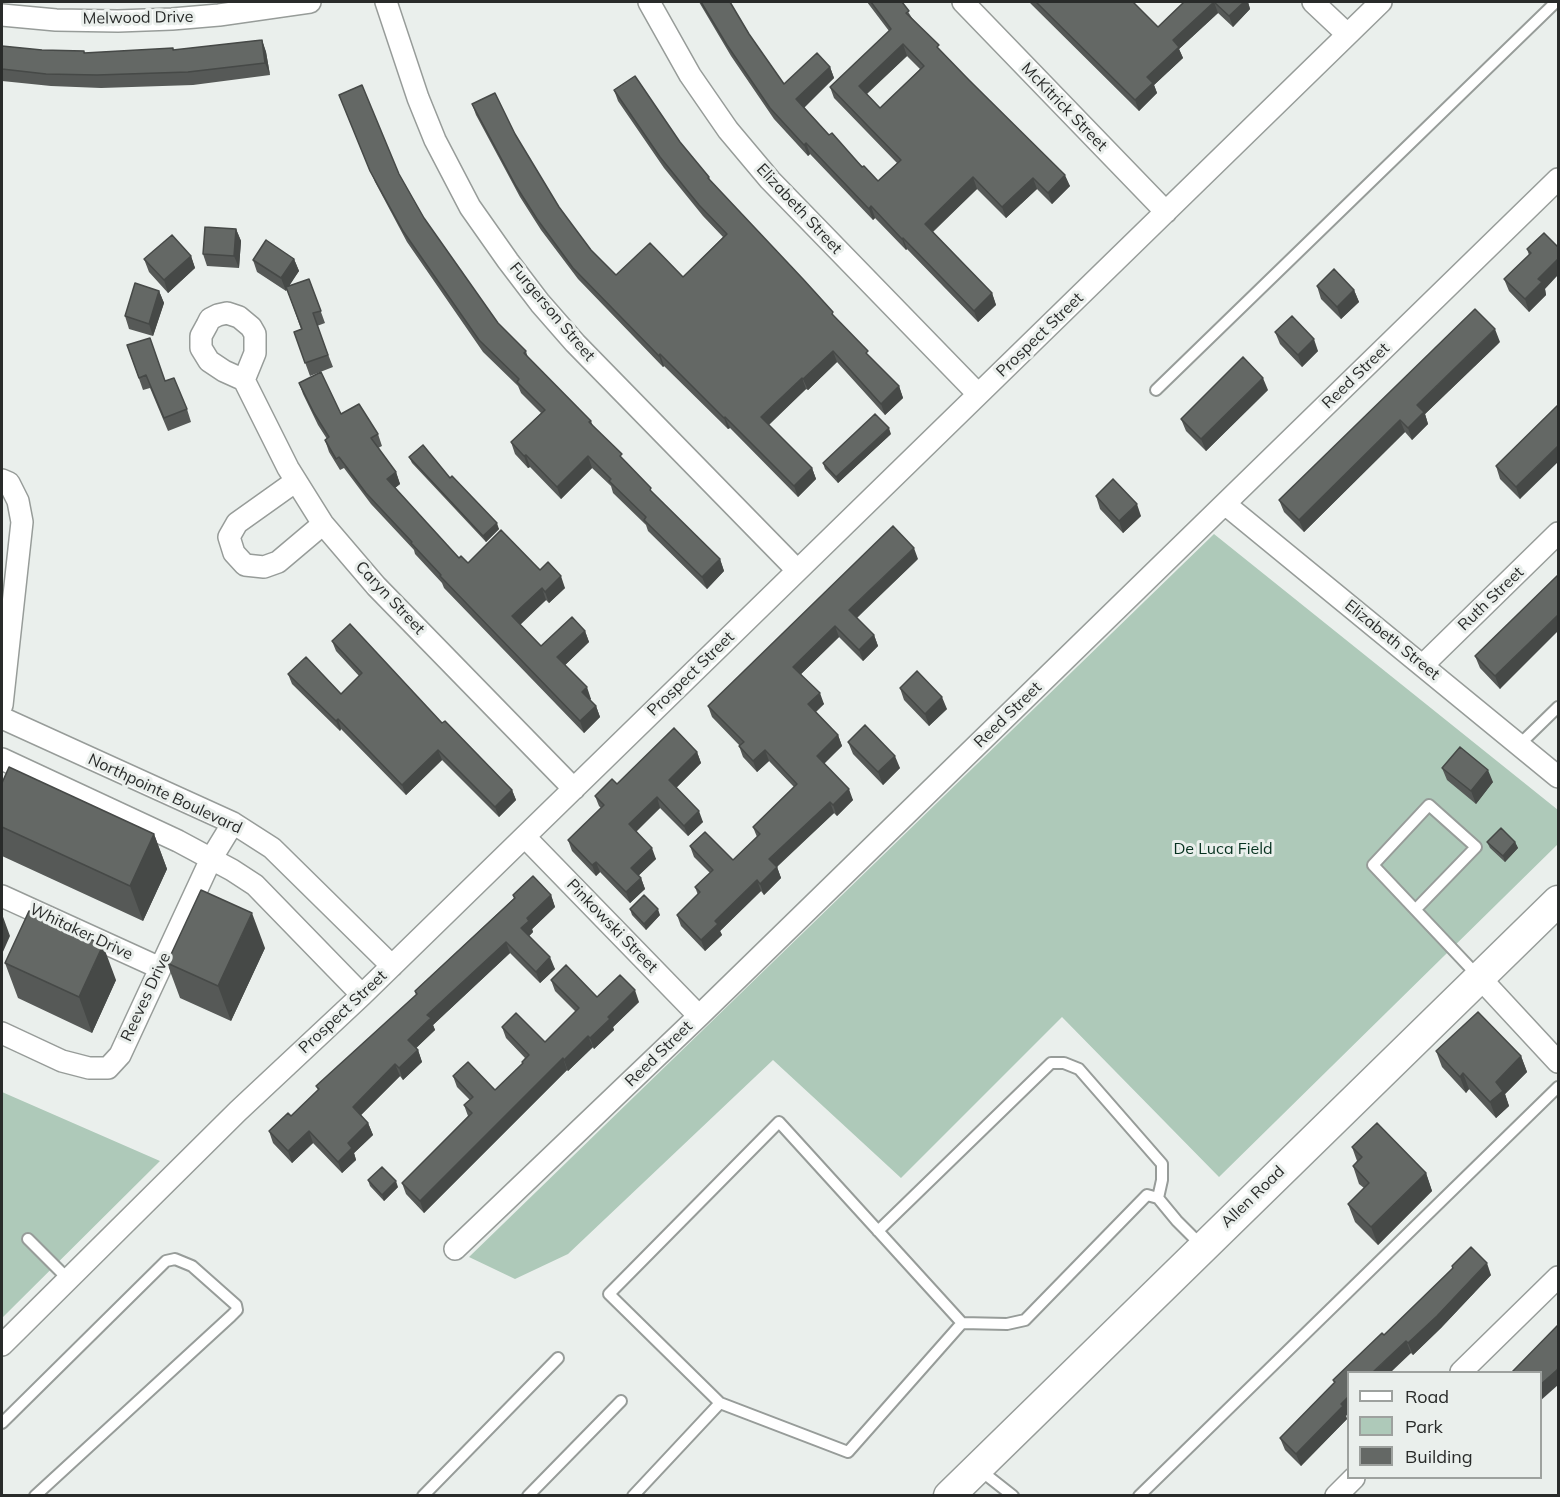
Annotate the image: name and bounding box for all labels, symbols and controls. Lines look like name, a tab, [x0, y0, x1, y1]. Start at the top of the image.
street label: Melwood Drive	[82, 7, 194, 29]
street label: McKitrick Street	[1017, 59, 1111, 155]
street label: Elizabeth Street	[752, 160, 846, 258]
street label: Furgerson Street	[505, 259, 599, 365]
street label: Prospect Street	[993, 289, 1087, 381]
street label: Reed Street	[1318, 339, 1394, 413]
street label: Caryn Street	[351, 557, 429, 639]
street label: Ruth Street	[1454, 563, 1528, 635]
street label: Elizabeth Street	[1341, 596, 1443, 684]
street label: Prospect Street	[644, 628, 738, 720]
street label: Reed Street	[970, 678, 1046, 752]
street label: Northpointe Boulevard	[85, 750, 245, 838]
park label: De Luca Field	[1173, 839, 1273, 859]
street label: Pinkowski Street	[562, 875, 662, 977]
street label: Whitaker Drive	[26, 900, 136, 964]
street label: Reeves Drive	[117, 949, 175, 1045]
street label: Prospect Street	[295, 966, 391, 1058]
street label: Reed Street	[621, 1017, 697, 1091]
street label: Allen Road	[1217, 1162, 1289, 1232]
legend	[1347, 1371, 1542, 1479]
text: Road	[1405, 1385, 1449, 1408]
text: Park	[1405, 1415, 1443, 1438]
text: Building	[1405, 1445, 1473, 1468]

